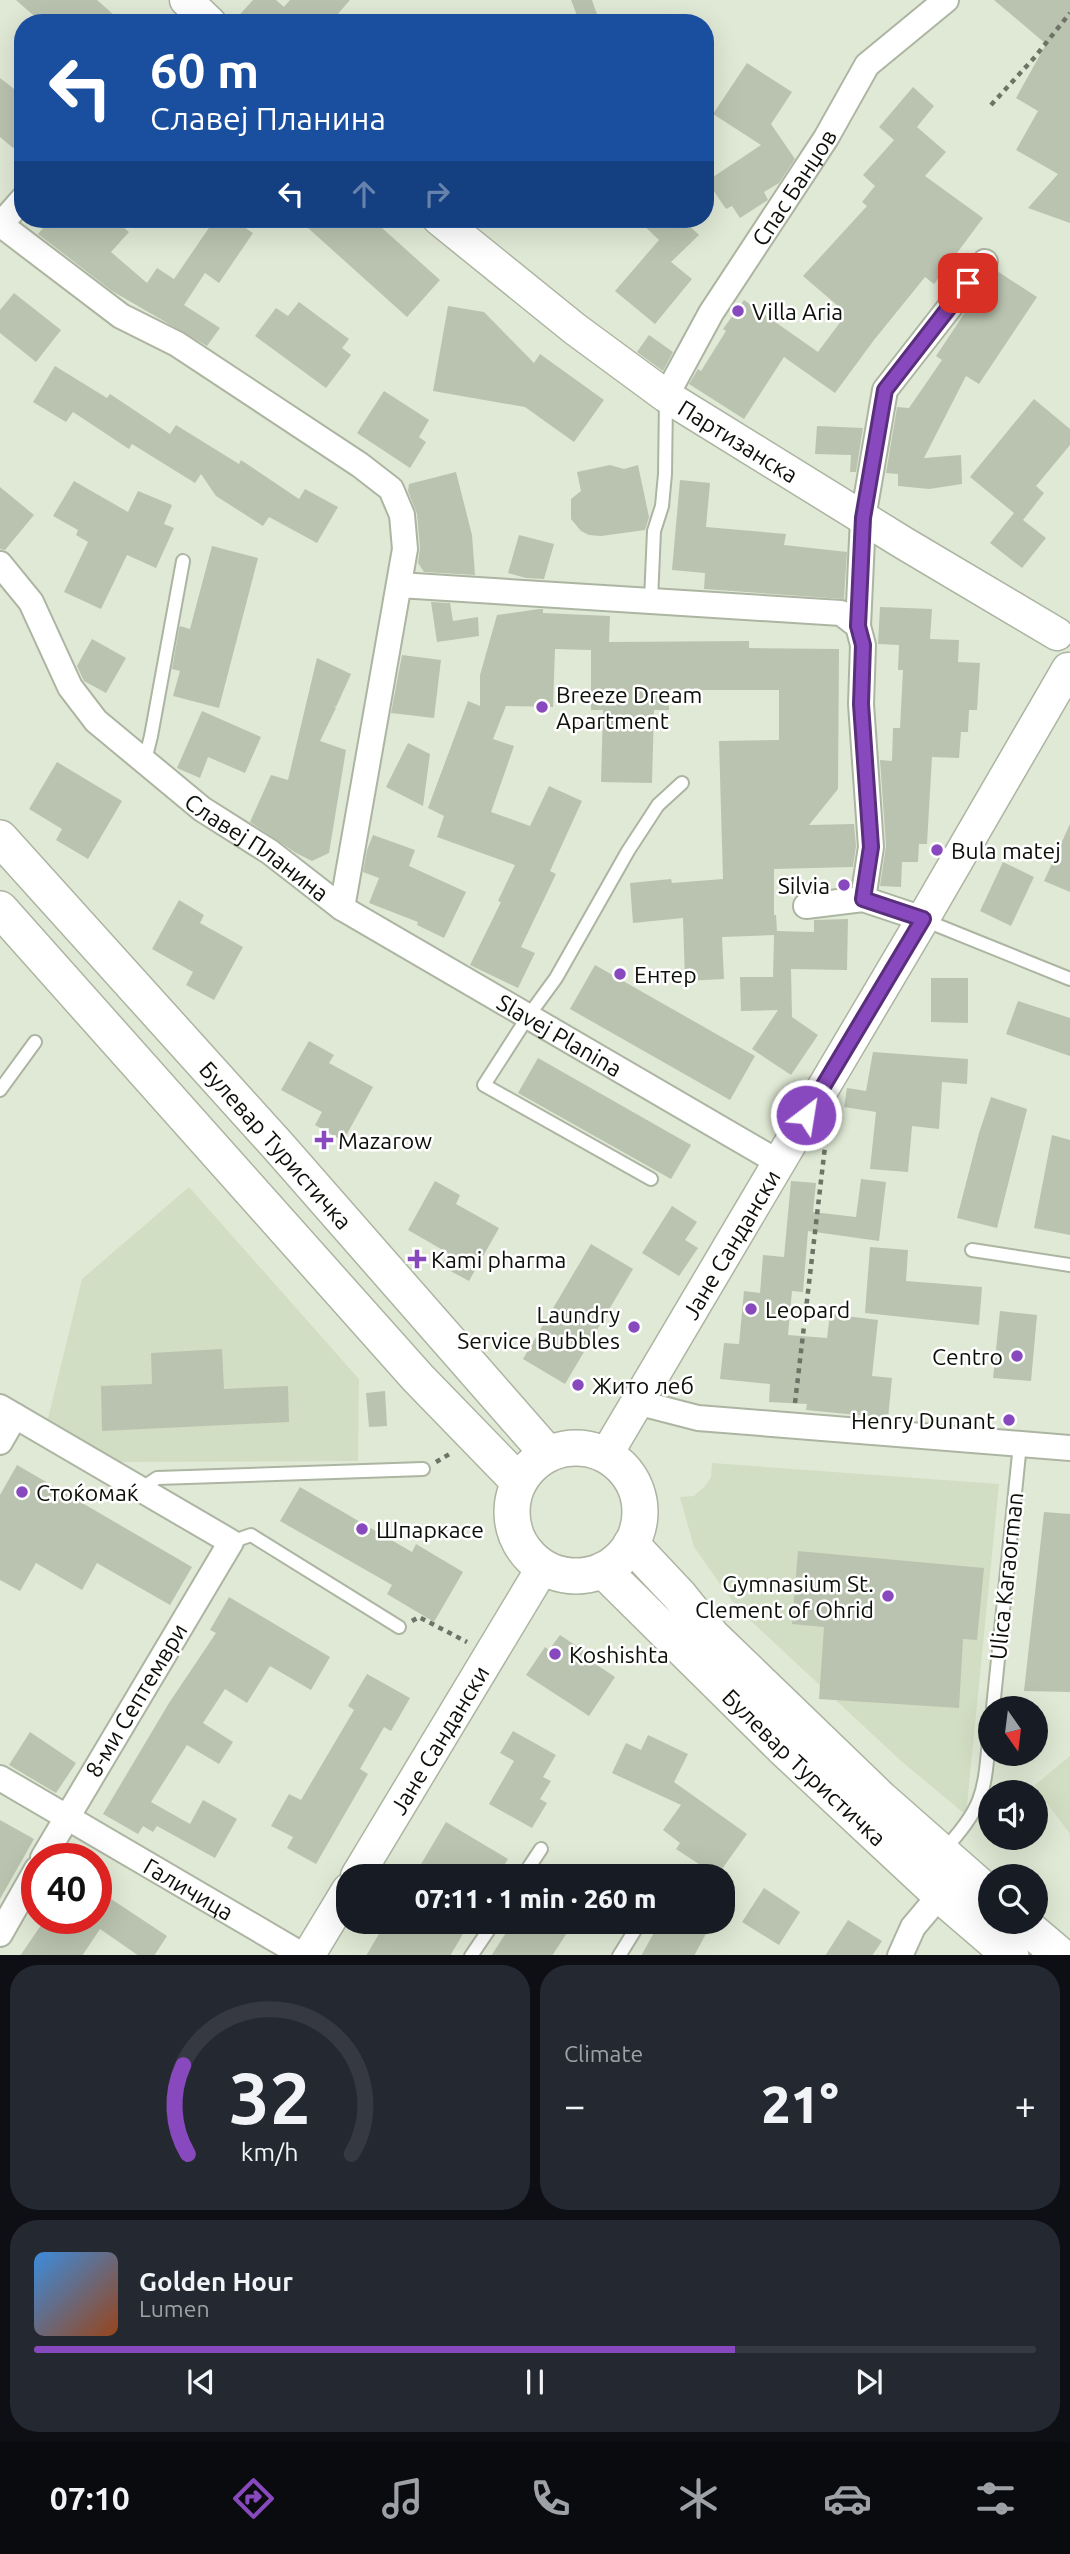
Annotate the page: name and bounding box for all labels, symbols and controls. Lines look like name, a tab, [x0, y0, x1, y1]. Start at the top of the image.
icon: left	[35, 42, 126, 133]
text: 60 m	[150, 42, 259, 97]
text: Славеј Планина	[150, 100, 386, 136]
street label: Спас Банџов	[746, 125, 841, 250]
icon: left	[272, 175, 310, 213]
icon: ahead	[345, 175, 383, 213]
icon: right	[418, 175, 456, 213]
pin	[938, 253, 998, 313]
icon: arrive	[949, 264, 987, 302]
place label: Villa Aria	[752, 299, 843, 324]
marker: Villa Aria	[730, 303, 746, 319]
street label: Партизанска	[674, 394, 803, 487]
place label: Breeze Dream Apartment	[556, 682, 702, 733]
marker: Breeze Dream Apartment	[534, 699, 550, 715]
street label: Славеј Планина	[180, 788, 334, 906]
place label: Bula matej	[951, 838, 1061, 863]
marker: Bula matej	[929, 842, 945, 858]
place label: Silvia	[778, 873, 830, 898]
marker: Silvia	[836, 877, 852, 893]
place label: Ентер	[634, 962, 697, 987]
marker: Ентер	[612, 966, 628, 982]
street label: Slavej Planina	[493, 989, 627, 1081]
street label: Булевар Туристичка	[195, 1056, 357, 1234]
position arrow	[769, 1078, 843, 1152]
place label: Mazarow	[338, 1128, 432, 1153]
marker: Mazarow	[316, 1132, 332, 1148]
street label: Јане Сандански	[677, 1165, 784, 1323]
place label: Kami pharma	[431, 1247, 566, 1272]
marker: Kami pharma	[409, 1251, 425, 1267]
place label: Leopard	[765, 1297, 850, 1322]
marker: Leopard	[743, 1301, 759, 1317]
place label: Laundry Service Bubbles	[457, 1302, 620, 1353]
marker: Laundry Service Bubbles	[626, 1319, 642, 1335]
place label: Centro	[932, 1344, 1003, 1369]
marker: Centro	[1009, 1348, 1025, 1364]
place label: Жито леб	[592, 1373, 694, 1398]
marker: Жито леб	[570, 1377, 586, 1393]
place label: Henry Dunant	[851, 1408, 995, 1433]
marker: Henry Dunant	[1001, 1412, 1017, 1428]
place label: Стоќомаќ	[36, 1480, 139, 1505]
marker: Стоќомаќ	[14, 1484, 30, 1500]
street label: Ulica Karaorman	[985, 1491, 1027, 1661]
place label: Шпаркасе	[376, 1517, 484, 1542]
marker: Шпаркасе	[354, 1521, 370, 1537]
place label: Gymnasium St. Clement of Ohrid	[695, 1571, 874, 1622]
marker: Gymnasium St. Clement of Ohrid	[880, 1588, 896, 1604]
street label: 8-ми Септември	[80, 1619, 192, 1781]
place label: Koshishta	[569, 1642, 669, 1667]
marker: Koshishta	[547, 1646, 563, 1662]
street label: Јане Сандански	[385, 1661, 493, 1819]
street label: Булевар Туристичка	[718, 1684, 891, 1850]
north arrow	[978, 1696, 1048, 1766]
map controls	[978, 1696, 1048, 1934]
button: sound	[978, 1780, 1048, 1850]
speed limit sign: 40	[21, 1843, 112, 1934]
street label: Галичица	[140, 1853, 238, 1925]
button: search	[978, 1864, 1048, 1934]
text: 07:11 · 1 min · 260 m	[415, 1884, 656, 1913]
text: Climate	[564, 2041, 643, 2066]
text: 32	[229, 2056, 311, 2138]
text: 21°	[761, 2075, 839, 2133]
text: −	[564, 2084, 585, 2126]
text: +	[1015, 2084, 1036, 2126]
text: km/h	[241, 2137, 299, 2165]
text: Golden Hour	[139, 2267, 293, 2296]
text: Lumen	[139, 2296, 210, 2321]
icon: previous	[182, 2363, 220, 2401]
icon: pause	[516, 2363, 554, 2401]
icon: next	[850, 2363, 888, 2401]
icon: directions	[229, 2474, 278, 2523]
icon: music	[378, 2474, 427, 2523]
icon: phone	[526, 2474, 575, 2523]
icon: climate	[674, 2474, 723, 2523]
icon: car	[823, 2474, 872, 2523]
icon: filters	[971, 2474, 1020, 2523]
text: 07:10	[50, 2480, 130, 2516]

